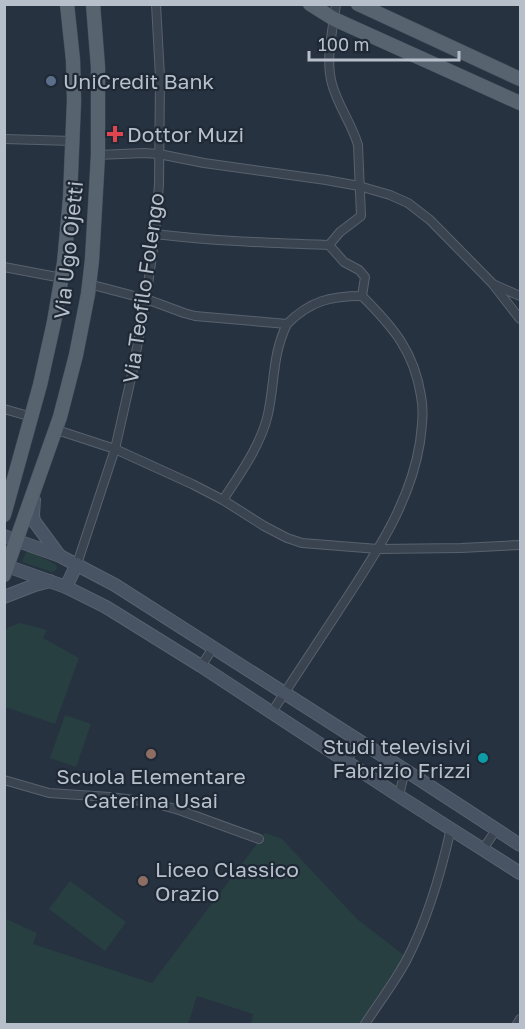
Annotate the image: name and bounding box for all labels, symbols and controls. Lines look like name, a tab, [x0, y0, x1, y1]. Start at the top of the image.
scale bar	[309, 24, 459, 62]
text: 100 m	[318, 33, 369, 55]
place label: UniCredit Bank	[63, 68, 214, 94]
marker: UniCredit Bank	[44, 74, 58, 88]
place label: Dottor Muzi	[127, 121, 244, 147]
marker: Dottor Muzi	[108, 127, 122, 141]
street label: Via Ugo Ojetti	[48, 180, 88, 320]
street label: Via Teofilo Folengo	[117, 191, 169, 385]
place label: Studi televisivi Fabrizio Frizzi	[323, 733, 471, 783]
marker: Scuola Elementare Caterina Usai	[144, 747, 158, 761]
marker: Studi televisivi Fabrizio Frizzi	[476, 751, 490, 765]
place label: Scuola Elementare Caterina Usai	[56, 763, 246, 813]
place label: Liceo Classico Orazio	[155, 856, 299, 906]
marker: Liceo Classico Orazio	[136, 874, 150, 888]

